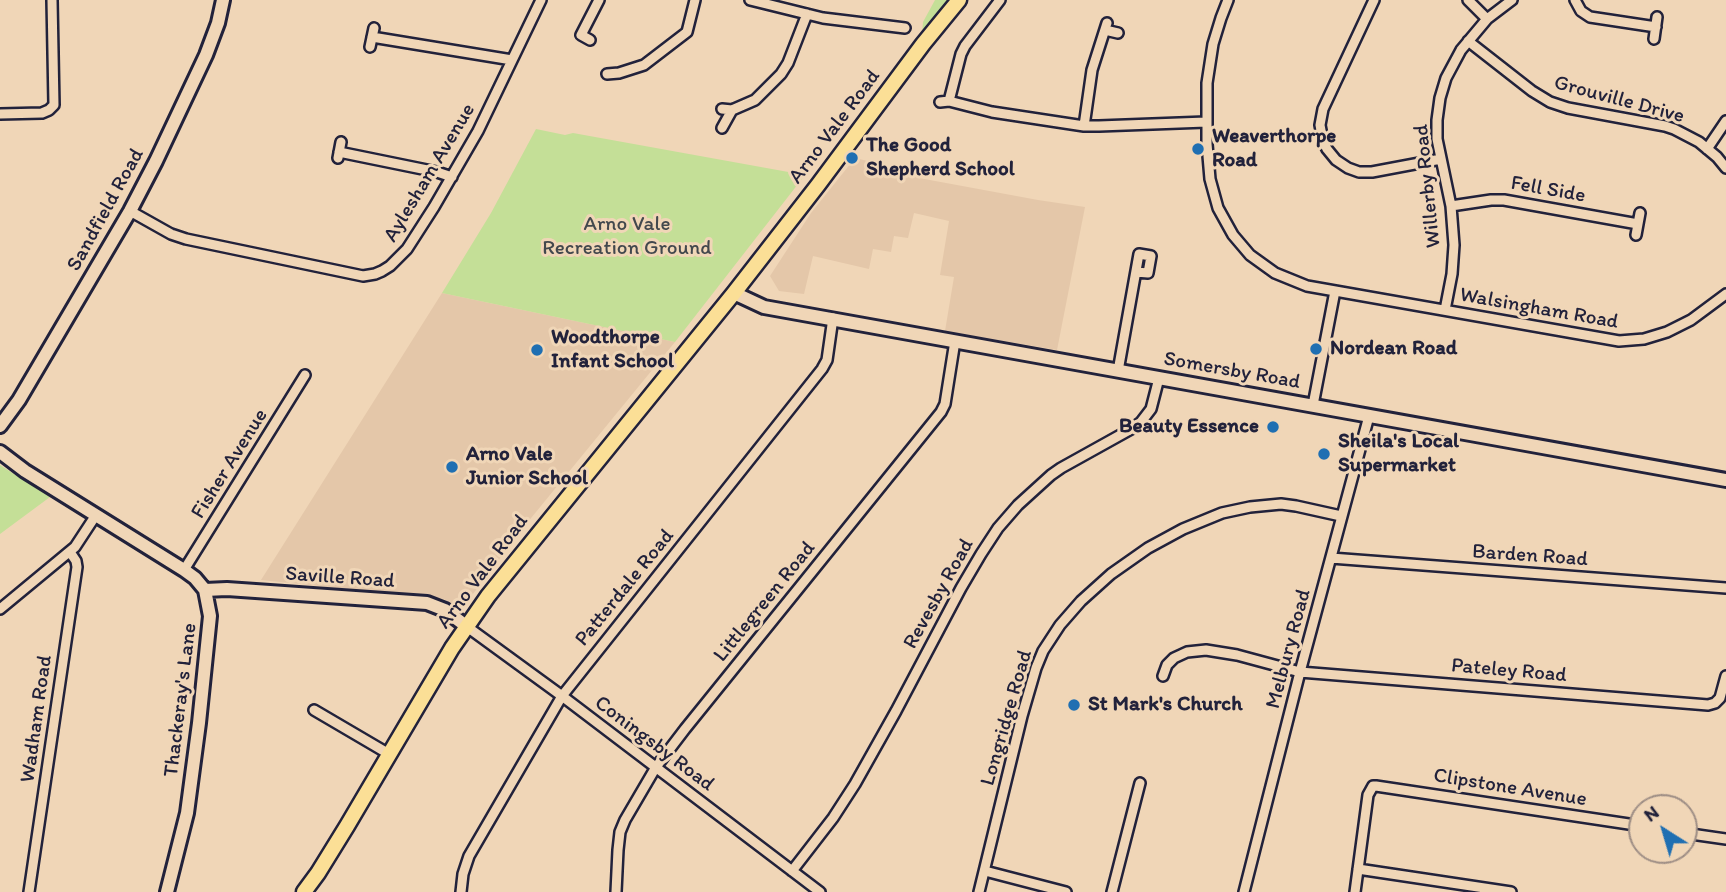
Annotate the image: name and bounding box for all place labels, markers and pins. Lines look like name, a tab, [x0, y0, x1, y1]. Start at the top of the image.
place label: Weaverthorpe Road	[1212, 124, 1336, 174]
place label: The Good Shepherd School	[866, 133, 1015, 183]
marker: Weaverthorpe Road	[1190, 141, 1206, 157]
marker: The Good Shepherd School	[844, 150, 860, 166]
place label: Woodthorpe Infant School	[551, 325, 674, 375]
place label: Nordean Road	[1330, 336, 1457, 362]
marker: Nordean Road	[1308, 341, 1324, 357]
marker: Woodthorpe Infant School	[529, 342, 545, 358]
place label: Beauty Essence	[1119, 414, 1259, 440]
marker: Beauty Essence	[1265, 419, 1281, 435]
place label: Sheila's Local Supermarket	[1338, 429, 1459, 479]
place label: Arno Vale Junior School	[466, 442, 588, 492]
marker: Sheila's Local Supermarket	[1316, 446, 1332, 462]
marker: Arno Vale Junior School	[444, 459, 460, 475]
place label: St Mark's Church	[1088, 692, 1242, 718]
marker: St Mark's Church	[1066, 697, 1082, 713]

